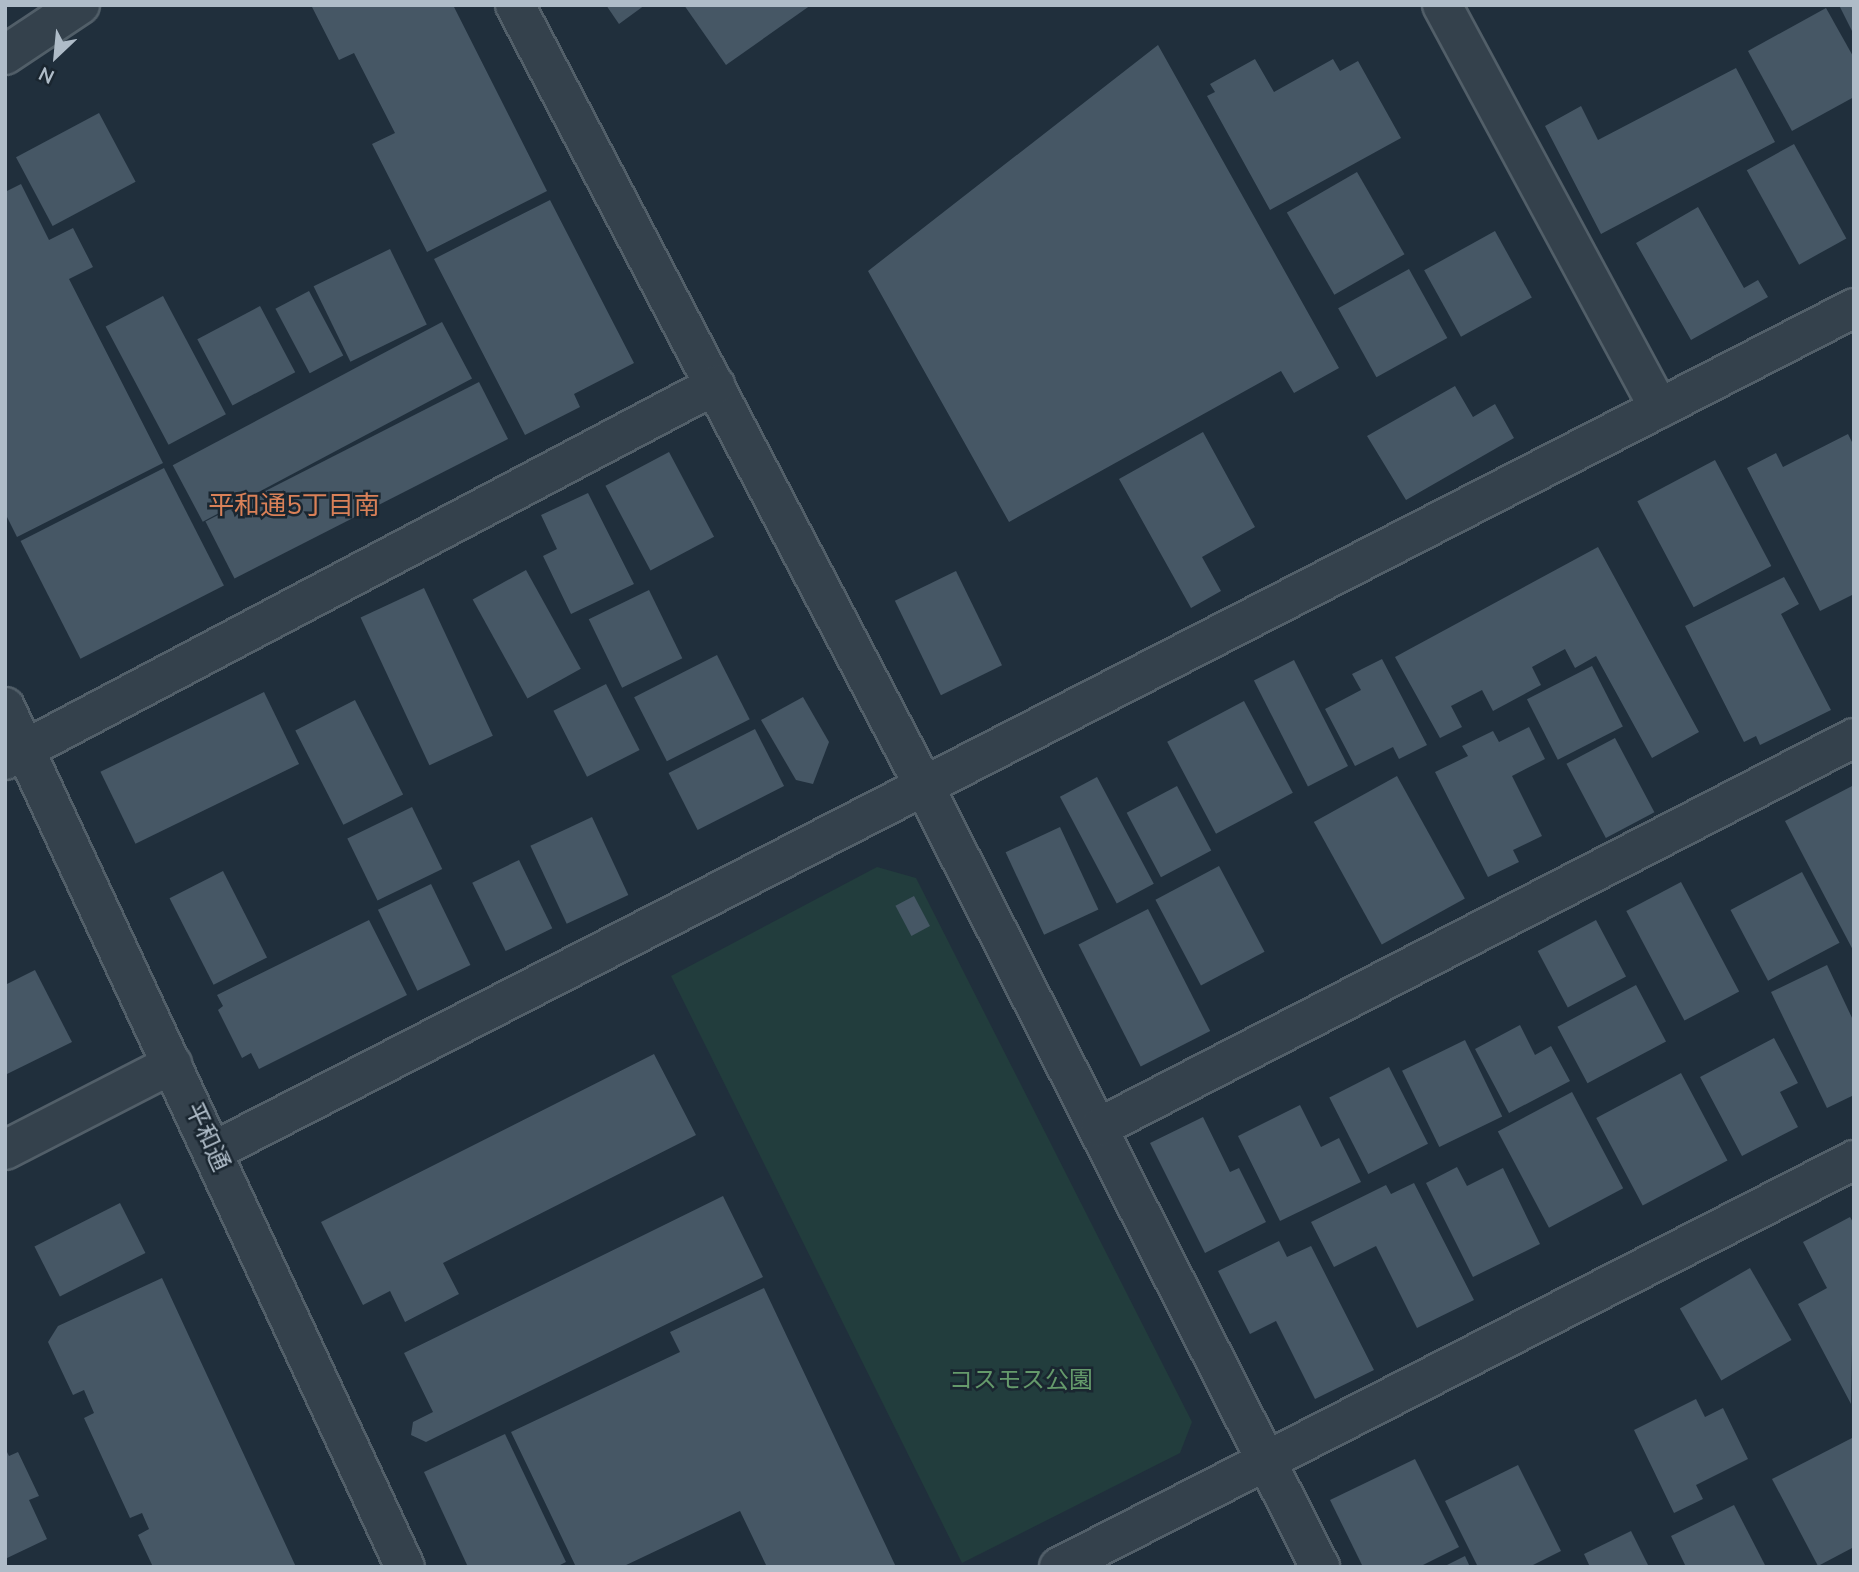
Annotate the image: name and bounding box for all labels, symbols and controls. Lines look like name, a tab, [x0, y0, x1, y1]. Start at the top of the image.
north arrow	[21, 21, 91, 91]
text: N	[35, 60, 59, 90]
district label: 平和通5丁目南	[208, 490, 380, 522]
street label: 平和通	[179, 1098, 235, 1176]
park label: コスモス公園	[949, 1367, 1093, 1395]

